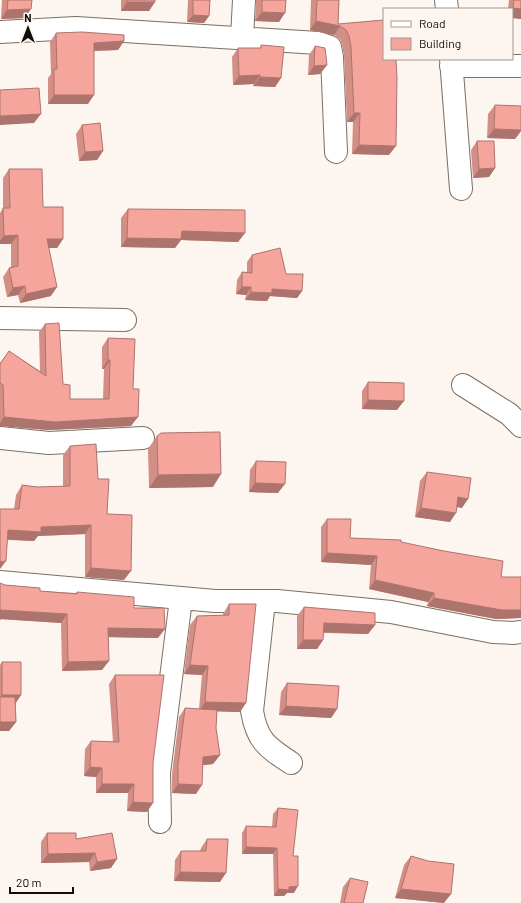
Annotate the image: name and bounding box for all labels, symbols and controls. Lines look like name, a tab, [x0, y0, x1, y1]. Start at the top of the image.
north arrow	[8, 8, 48, 48]
legend	[383, 8, 513, 60]
text: N	[24, 11, 32, 24]
text: Road	[419, 16, 446, 30]
text: Building	[419, 36, 461, 50]
scale bar	[10, 869, 73, 895]
text: 20 m	[16, 875, 42, 889]

